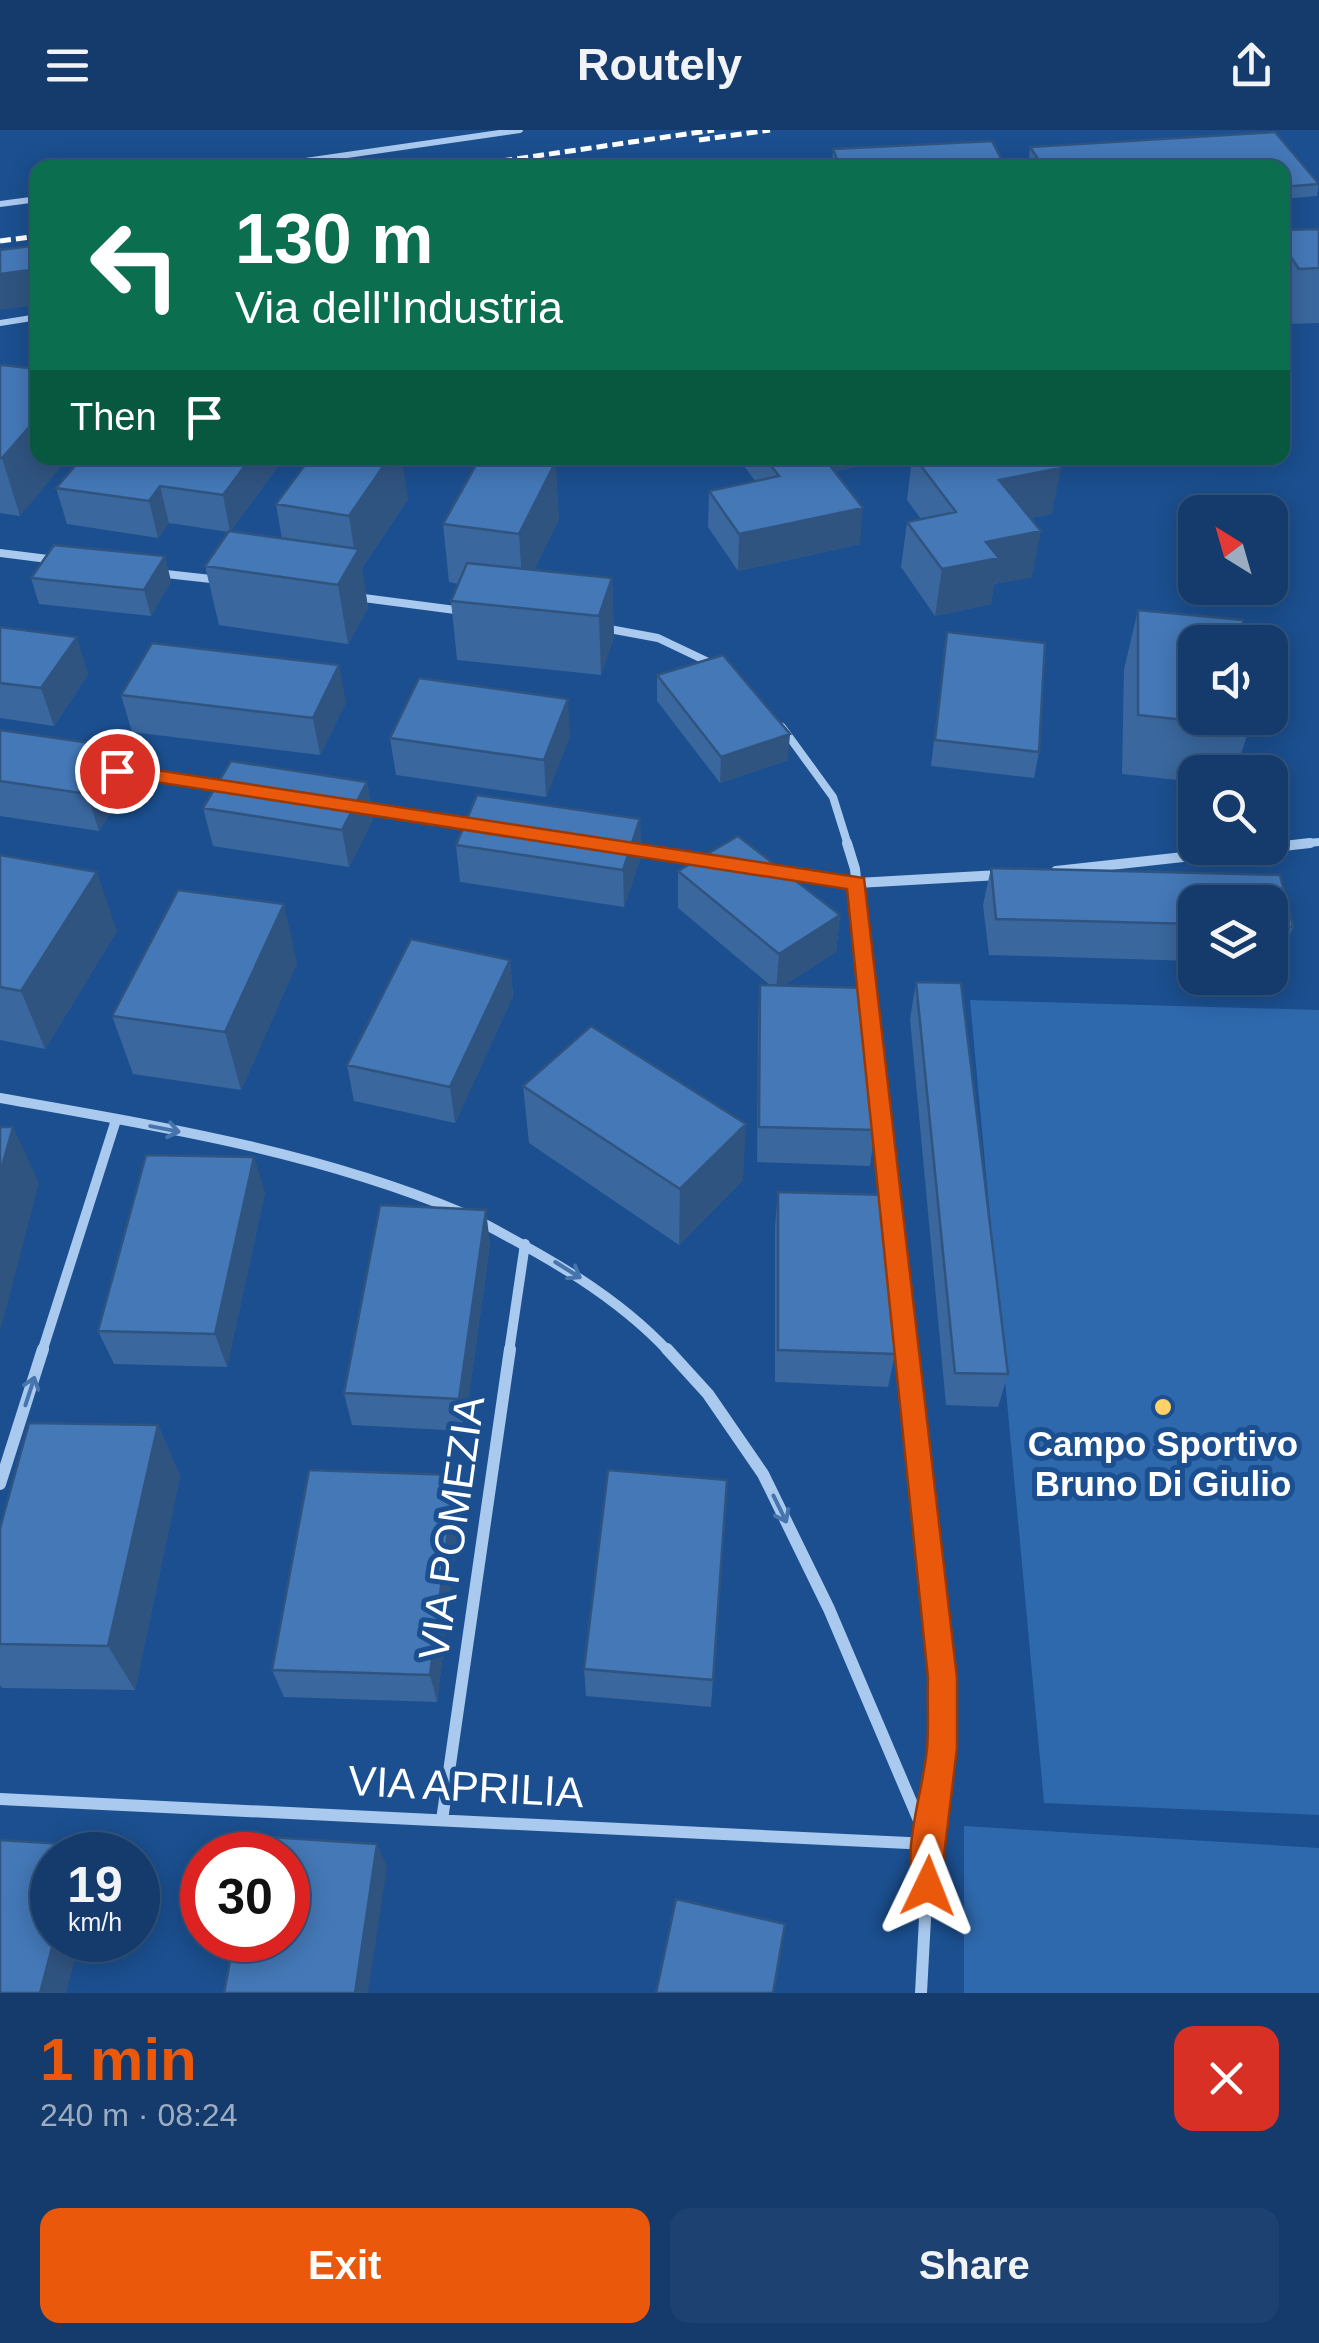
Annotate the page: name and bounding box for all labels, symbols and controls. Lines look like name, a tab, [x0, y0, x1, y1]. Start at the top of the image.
icon: menu	[40, 38, 95, 93]
icon: share	[1224, 38, 1279, 93]
text: Routely	[577, 39, 742, 90]
icon: left	[70, 200, 200, 330]
text: 130 m	[235, 200, 433, 278]
text: Via dell'Industria	[235, 282, 563, 333]
icon: arrive	[177, 390, 232, 445]
text: Then	[70, 396, 157, 438]
north arrow	[1178, 495, 1288, 605]
map controls	[1178, 495, 1288, 995]
button: sound	[1178, 625, 1288, 735]
pin	[75, 729, 160, 814]
icon: arrive	[90, 744, 145, 799]
button: search	[1178, 755, 1288, 865]
button: layers	[1178, 885, 1288, 995]
one-way arrow	[148, 1120, 180, 1139]
one-way arrow	[553, 1259, 581, 1280]
one-way arrow	[22, 1376, 40, 1407]
street label: VIA POMEZIA	[410, 1393, 493, 1663]
marker: Campo Sportivo Bruno Di Giulio	[1152, 1396, 1174, 1418]
place label: Campo Sportivo Bruno Di Giulio	[1028, 1424, 1298, 1503]
one-way arrow	[772, 1493, 791, 1523]
street label: VIA APRILIA	[347, 1757, 585, 1816]
speed limit sign: 30	[180, 1832, 310, 1962]
position arrow	[876, 1834, 980, 1938]
text: 19	[67, 1857, 123, 1913]
text: km/h	[68, 1908, 122, 1936]
text: 1 min	[40, 2026, 197, 2093]
button: close	[1174, 2026, 1279, 2131]
text: 240 m · 08:24	[40, 2097, 237, 2133]
button: Exit	[40, 2208, 650, 2323]
button: Share	[670, 2208, 1279, 2323]

